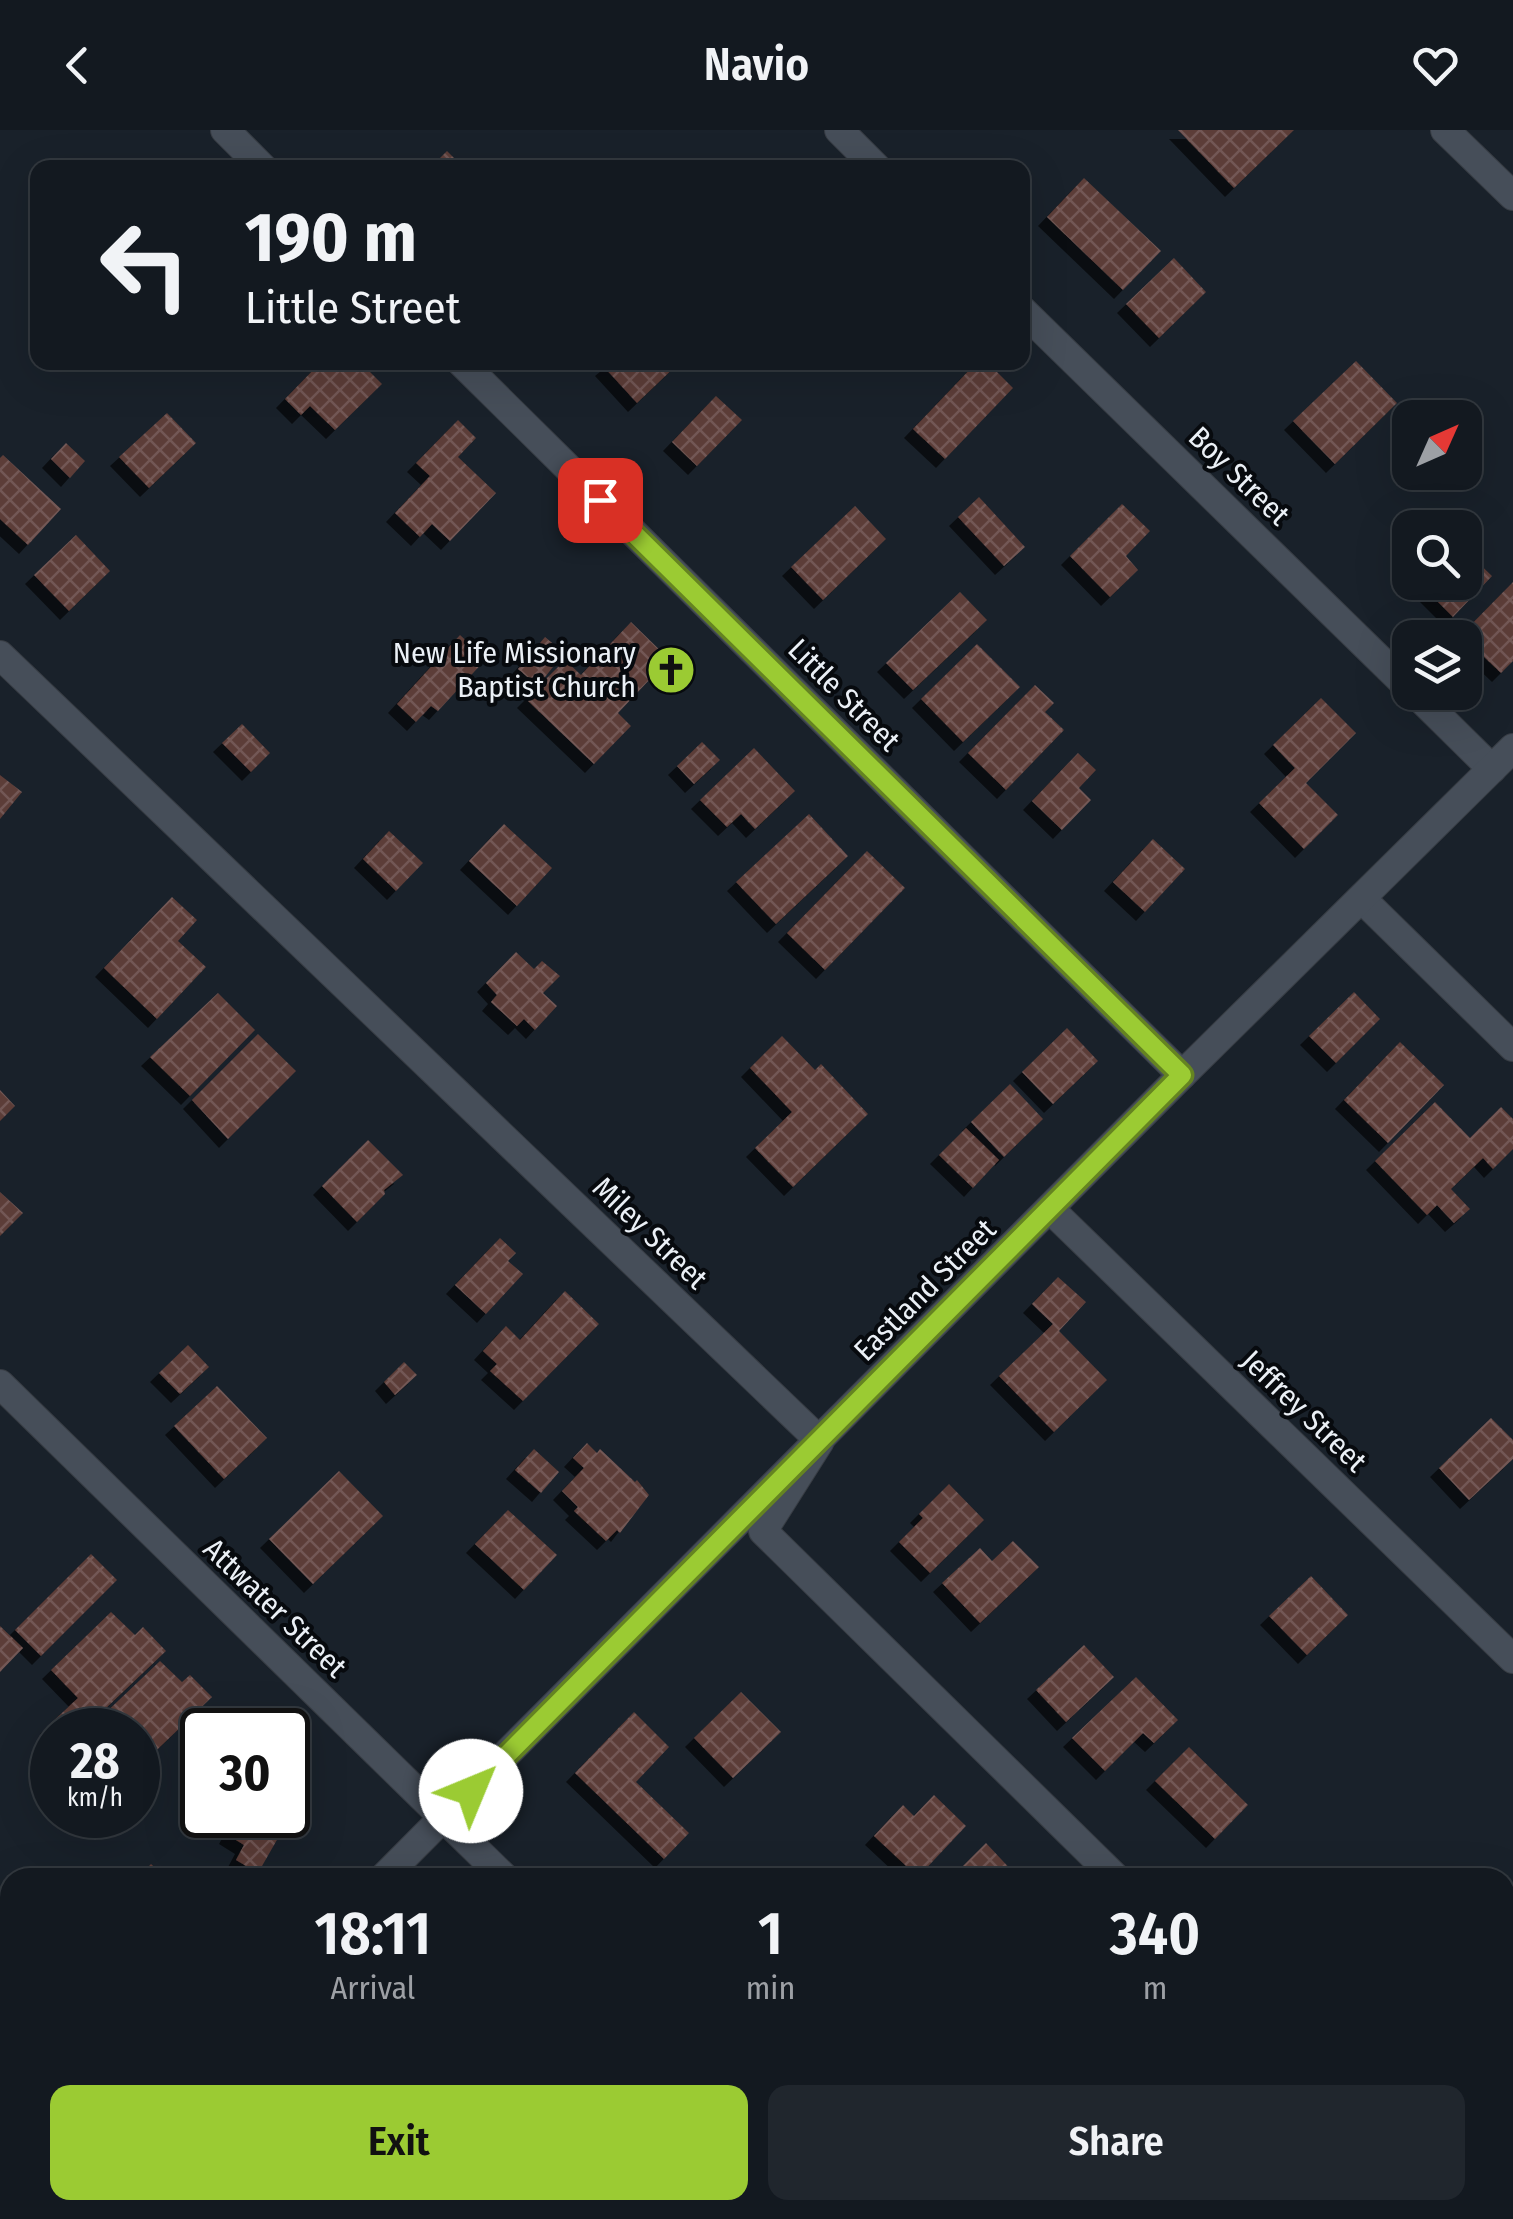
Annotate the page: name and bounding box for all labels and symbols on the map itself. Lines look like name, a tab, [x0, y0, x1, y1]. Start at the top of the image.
north arrow	[1392, 400, 1482, 490]
street label: Boy Street	[1181, 419, 1297, 533]
pin	[558, 458, 643, 543]
street label: Little Street	[781, 632, 908, 759]
place label: New Life Missionary Baptist Church	[393, 635, 637, 705]
church icon: New Life Missionary Baptist Church	[645, 644, 697, 696]
street label: Miley Street	[585, 1169, 715, 1297]
street label: Eastland Street	[847, 1211, 1004, 1368]
street label: Jeffrey Street	[1234, 1343, 1374, 1480]
street label: Attwater Street	[196, 1531, 354, 1685]
speed limit sign: 30	[180, 1708, 310, 1838]
position arrow	[419, 1739, 523, 1843]

